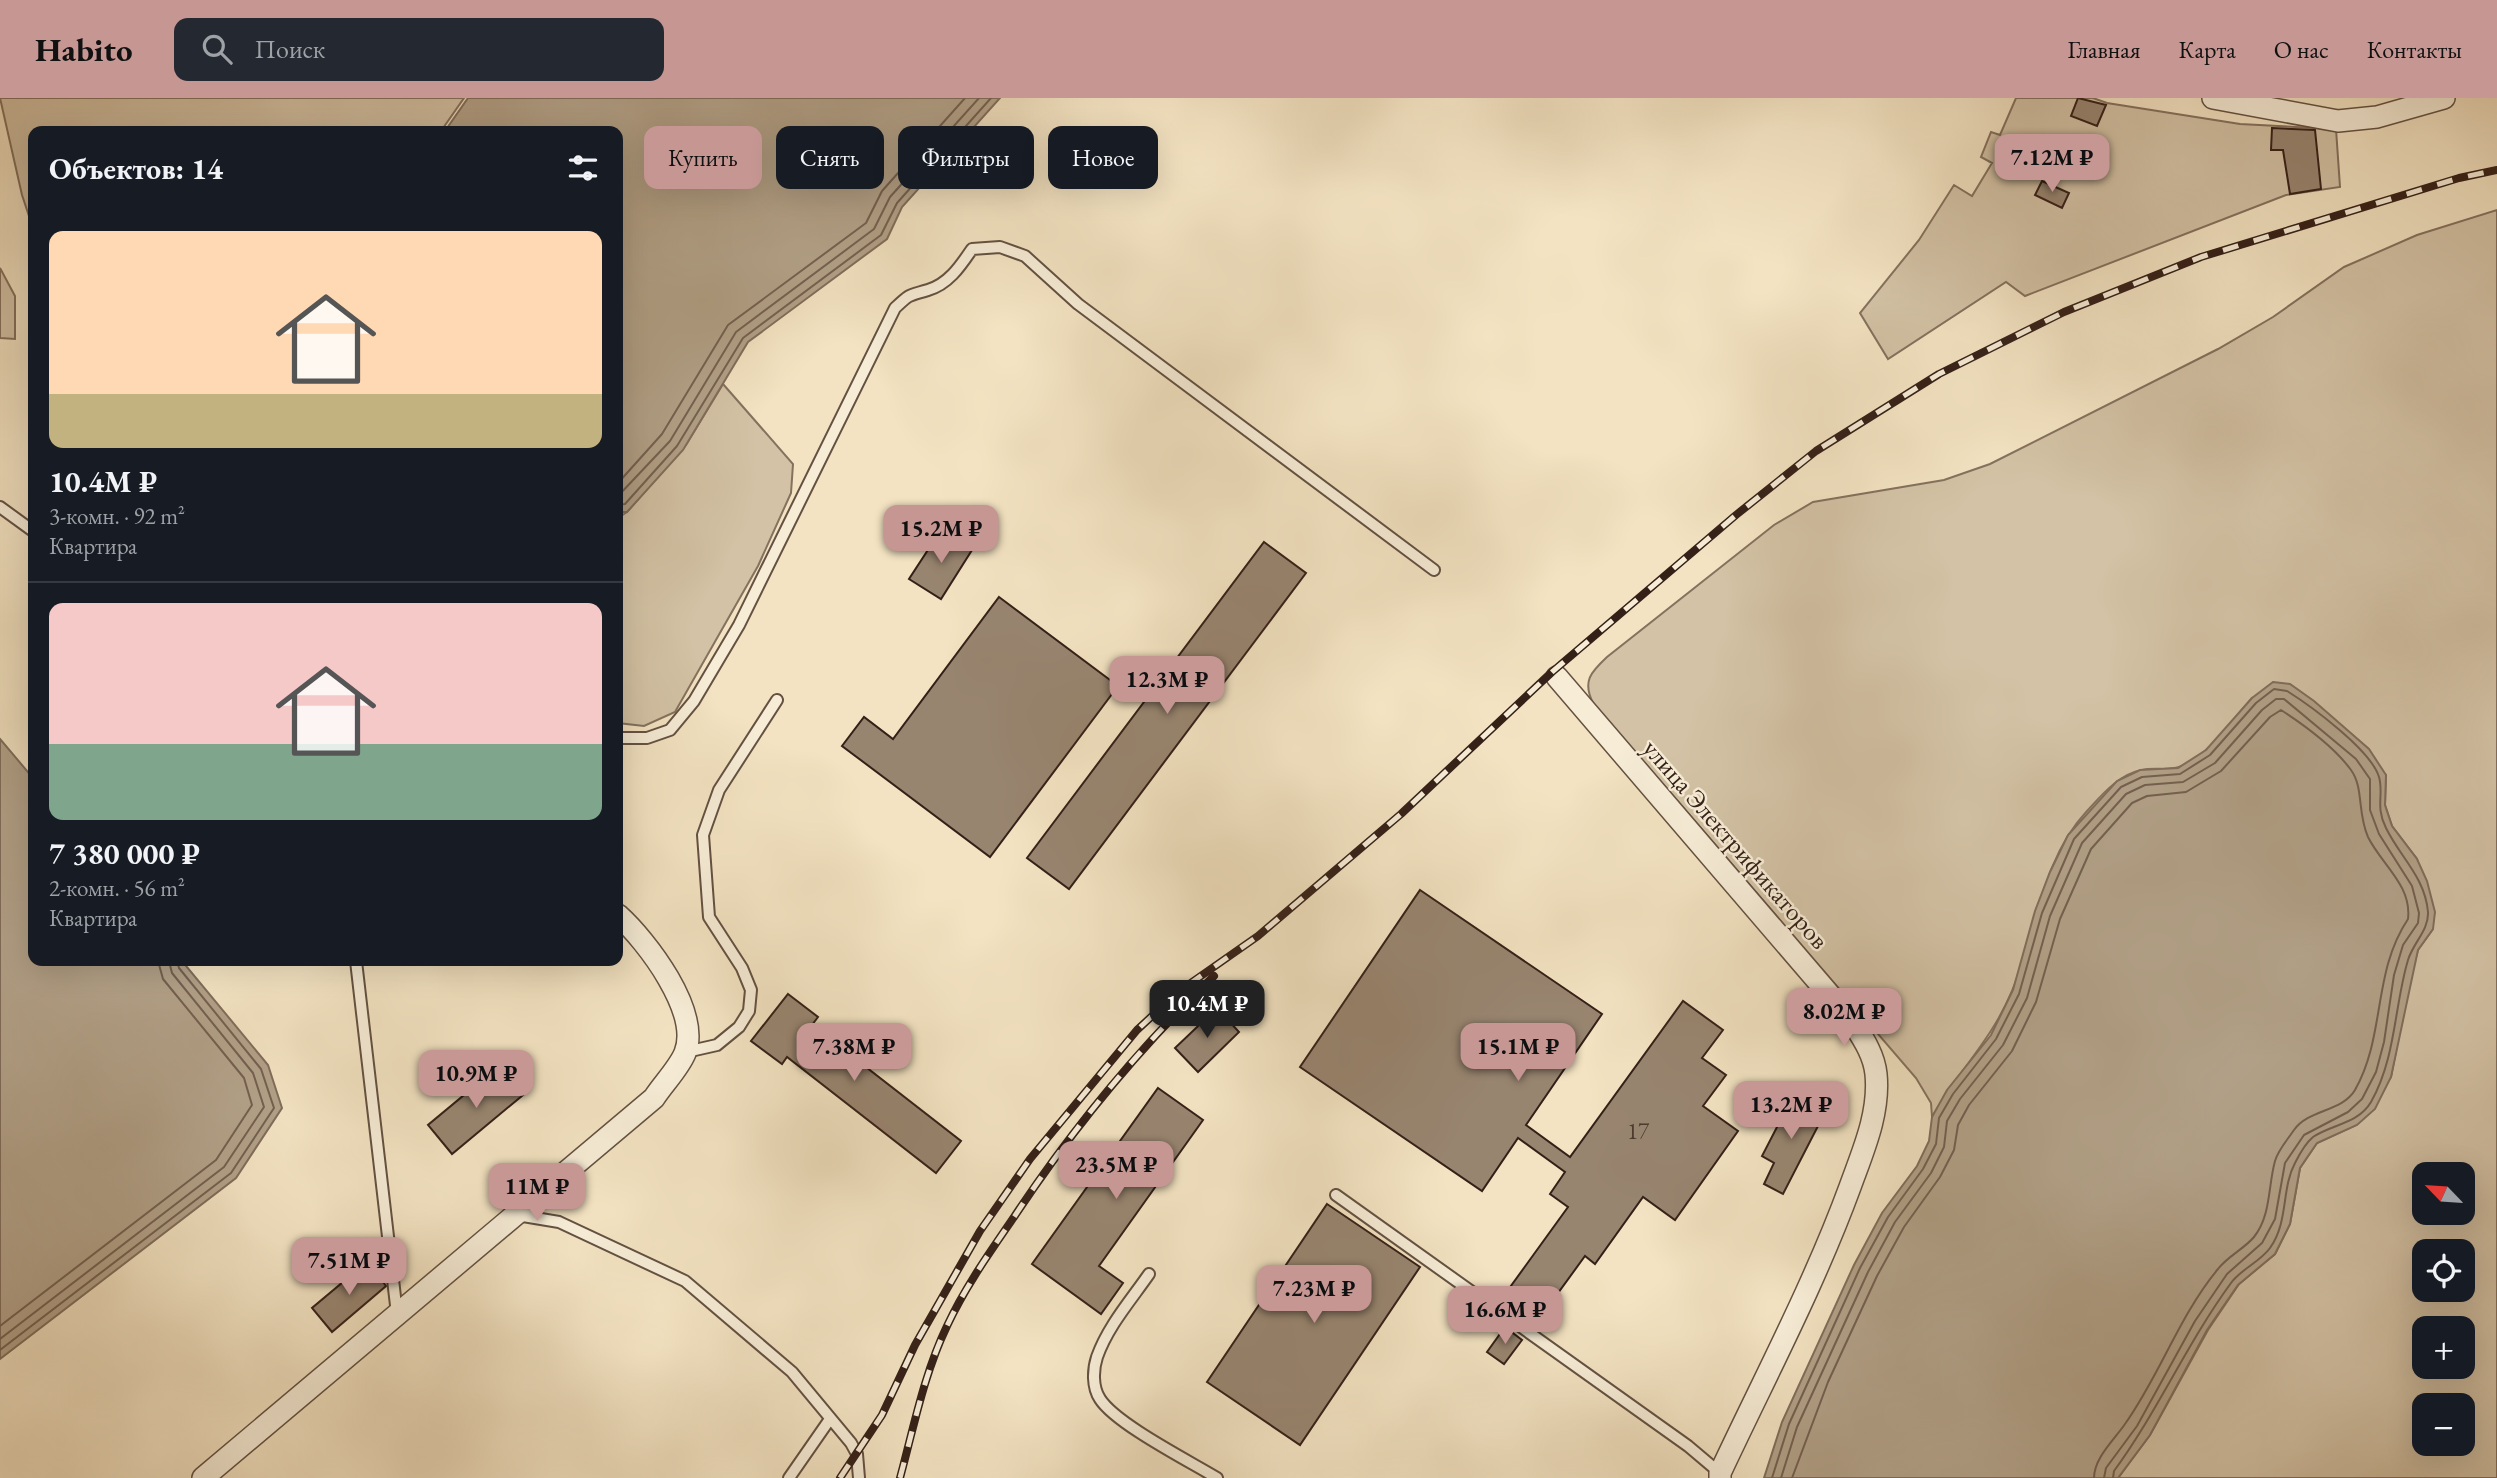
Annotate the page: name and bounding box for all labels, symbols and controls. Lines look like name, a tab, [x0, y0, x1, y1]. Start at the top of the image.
search box	[174, 18, 664, 81]
text: Habito	[35, 28, 132, 71]
icon: search	[198, 30, 236, 68]
text: Поиск	[254, 32, 325, 66]
text: Главная	[2067, 34, 2141, 65]
text: Карта	[2179, 34, 2236, 65]
text: О нас	[2274, 34, 2329, 65]
text: Контакты	[2367, 34, 2462, 65]
chip: Купить	[644, 126, 762, 189]
chip: Снять	[776, 126, 884, 189]
chip: Фильтры	[898, 126, 1034, 189]
chip: Новое	[1048, 126, 1158, 189]
pin: 7.12M ₽	[1987, 134, 2117, 194]
text: 7.12M ₽	[2011, 142, 2093, 172]
text: Объектов: 14	[49, 149, 223, 188]
icon: filters	[564, 149, 602, 187]
icon: home	[263, 276, 389, 402]
text: 10.4M ₽	[49, 462, 157, 501]
text: 3-комн. · 92 m²	[49, 501, 185, 531]
pin: 15.2M ₽	[876, 505, 1006, 565]
text: 15.2M ₽	[900, 513, 982, 543]
text: Квартира	[49, 531, 137, 561]
icon: home	[263, 648, 389, 774]
pin: 12.3M ₽	[1102, 656, 1232, 716]
text: 12.3M ₽	[1126, 664, 1208, 694]
street label: улица Электрификаторов	[1635, 732, 1837, 956]
text: 7 380 000 ₽	[49, 834, 200, 873]
text: 2-комн. · 56 m²	[49, 873, 185, 903]
text: Квартира	[49, 903, 137, 933]
pin: 10.4M ₽	[1142, 981, 1272, 1040]
text: 10.4M ₽	[1166, 988, 1248, 1018]
pin: 8.02M ₽	[1779, 988, 1909, 1048]
text: 8.02M ₽	[1803, 996, 1885, 1026]
pin: 7.38M ₽	[789, 1024, 919, 1083]
pin: 15.1M ₽	[1453, 1024, 1583, 1083]
text: 7.38M ₽	[813, 1031, 895, 1061]
text: 15.1M ₽	[1477, 1031, 1559, 1061]
pin: 10.9M ₽	[411, 1051, 541, 1110]
text: 10.9M ₽	[435, 1058, 517, 1088]
pin: 13.2M ₽	[1726, 1082, 1856, 1141]
text: 13.2M ₽	[1750, 1089, 1832, 1119]
house number: 17	[1627, 1116, 1650, 1146]
pin: 23.5M ₽	[1051, 1142, 1181, 1201]
text: 23.5M ₽	[1075, 1149, 1157, 1179]
north arrow	[2412, 1162, 2474, 1225]
map controls	[2412, 1162, 2475, 1456]
pin: 11M ₽	[488, 1164, 586, 1223]
text: 11M ₽	[504, 1171, 570, 1201]
pin: 7.51M ₽	[284, 1238, 414, 1297]
button: locate	[2412, 1239, 2475, 1302]
text: 7.51M ₽	[308, 1245, 390, 1275]
pin: 7.23M ₽	[1249, 1266, 1379, 1325]
text: 7.23M ₽	[1273, 1273, 1355, 1303]
pin: 16.6M ₽	[1440, 1286, 1570, 1346]
text: 16.6M ₽	[1464, 1294, 1546, 1324]
button: +	[2412, 1316, 2475, 1379]
button: −	[2412, 1393, 2475, 1456]

